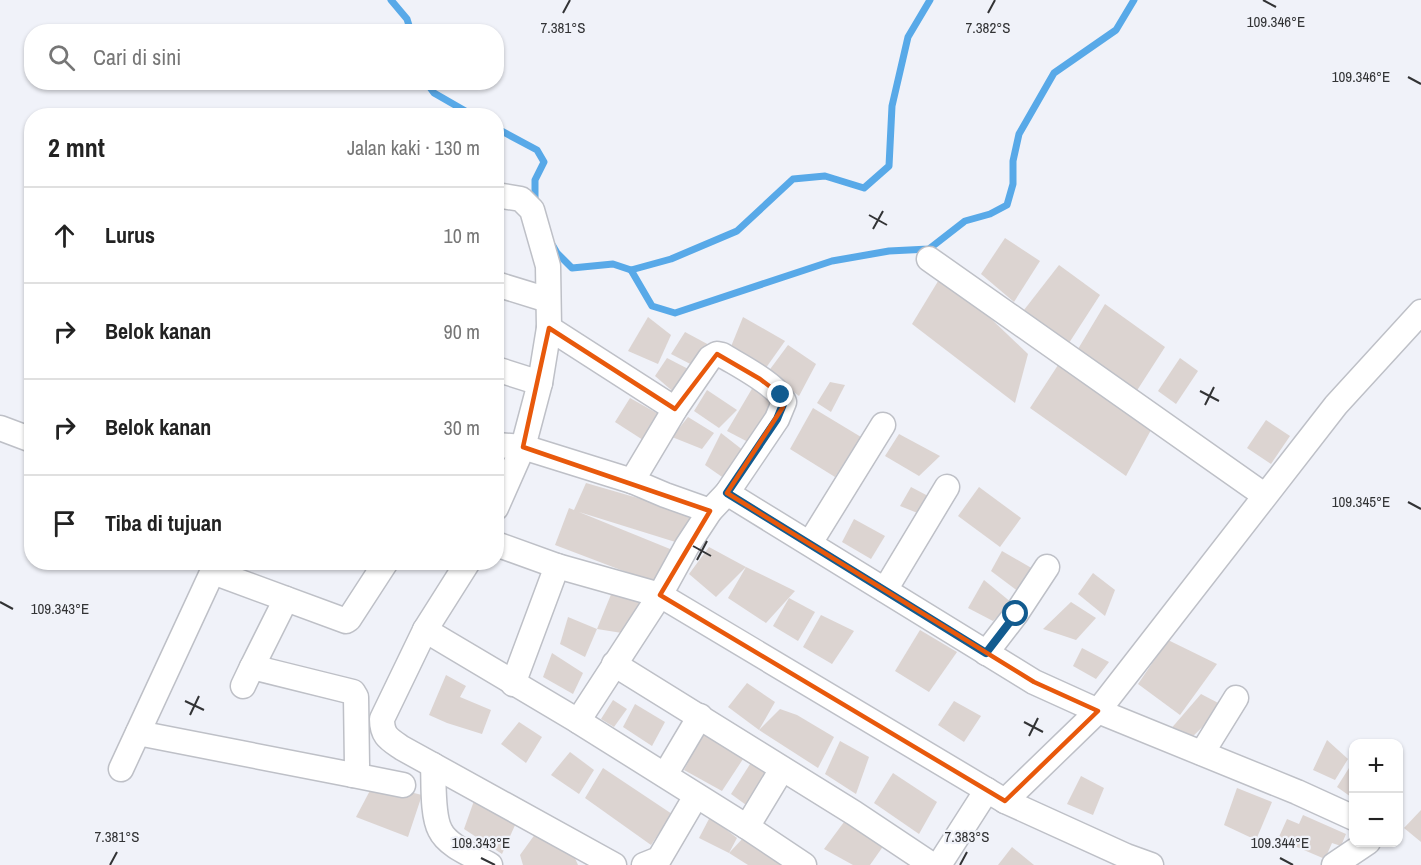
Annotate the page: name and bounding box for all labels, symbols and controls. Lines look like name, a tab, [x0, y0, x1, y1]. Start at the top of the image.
text: 109.346°E	[1247, 11, 1305, 32]
text: 7.381°S	[541, 17, 586, 38]
text: 7.382°S	[966, 17, 1011, 38]
search box	[24, 24, 504, 90]
icon: search	[45, 41, 78, 74]
text: Cari di sini	[93, 42, 181, 72]
text: 109.346°E	[1332, 66, 1390, 87]
text: 2 mnt	[48, 130, 105, 165]
text: Jalan kaki · 130 m	[347, 134, 480, 161]
icon: ahead	[48, 219, 81, 252]
text: Lurus	[105, 220, 155, 250]
text: 10 m	[444, 222, 480, 249]
icon: right	[48, 315, 81, 348]
text: Belok kanan	[105, 316, 211, 346]
text: 90 m	[444, 318, 480, 345]
route end	[767, 381, 793, 407]
icon: right	[48, 411, 81, 444]
text: Belok kanan	[105, 412, 211, 442]
text: 30 m	[444, 414, 480, 441]
text: 109.345°E	[1332, 491, 1390, 512]
icon: arrive	[48, 507, 81, 540]
text: Tiba di tujuan	[105, 508, 222, 538]
text: 109.343°E	[31, 598, 89, 619]
route start	[1002, 600, 1028, 626]
map controls	[1349, 739, 1403, 847]
button: +	[1349, 739, 1403, 793]
button: −	[1349, 793, 1403, 847]
text: 7.381°S	[95, 826, 140, 847]
text: 7.383°S	[945, 826, 990, 847]
text: 109.343°E	[452, 832, 510, 853]
text: 109.344°E	[1251, 832, 1309, 853]

